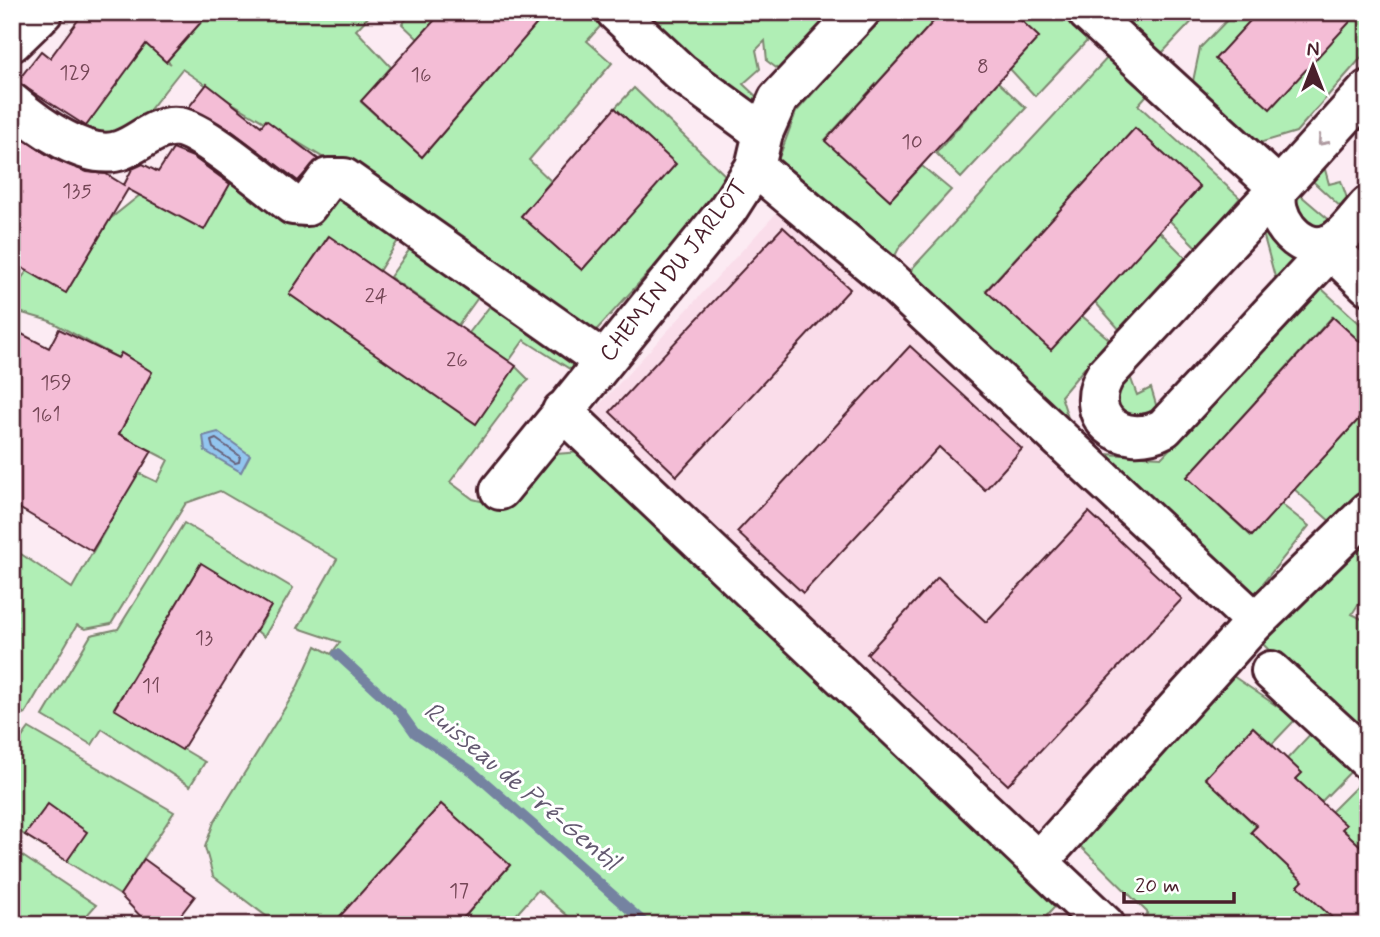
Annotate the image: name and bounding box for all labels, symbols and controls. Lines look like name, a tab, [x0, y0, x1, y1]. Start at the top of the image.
north arrow	[1278, 32, 1348, 102]
text: N	[1307, 38, 1319, 63]
house number: 8	[977, 53, 989, 81]
house number: 129	[59, 59, 91, 87]
house number: 16	[411, 61, 432, 89]
house number: 10	[901, 128, 923, 156]
one-way arrow	[1318, 133, 1330, 146]
street label: CHEMIN DU JARLOT	[593, 173, 755, 369]
house number: 135	[62, 177, 92, 205]
house number: 24	[364, 282, 388, 310]
house number: 26	[446, 346, 468, 374]
house number: 159	[40, 369, 72, 397]
house number: 161	[31, 401, 61, 429]
house number: 13	[195, 624, 213, 652]
house number: 11	[142, 672, 160, 700]
water label: Ruisseau de Pré-Gentil	[416, 695, 627, 880]
scale bar	[1124, 860, 1235, 904]
text: 20 m	[1135, 872, 1180, 900]
house number: 17	[449, 877, 469, 905]

